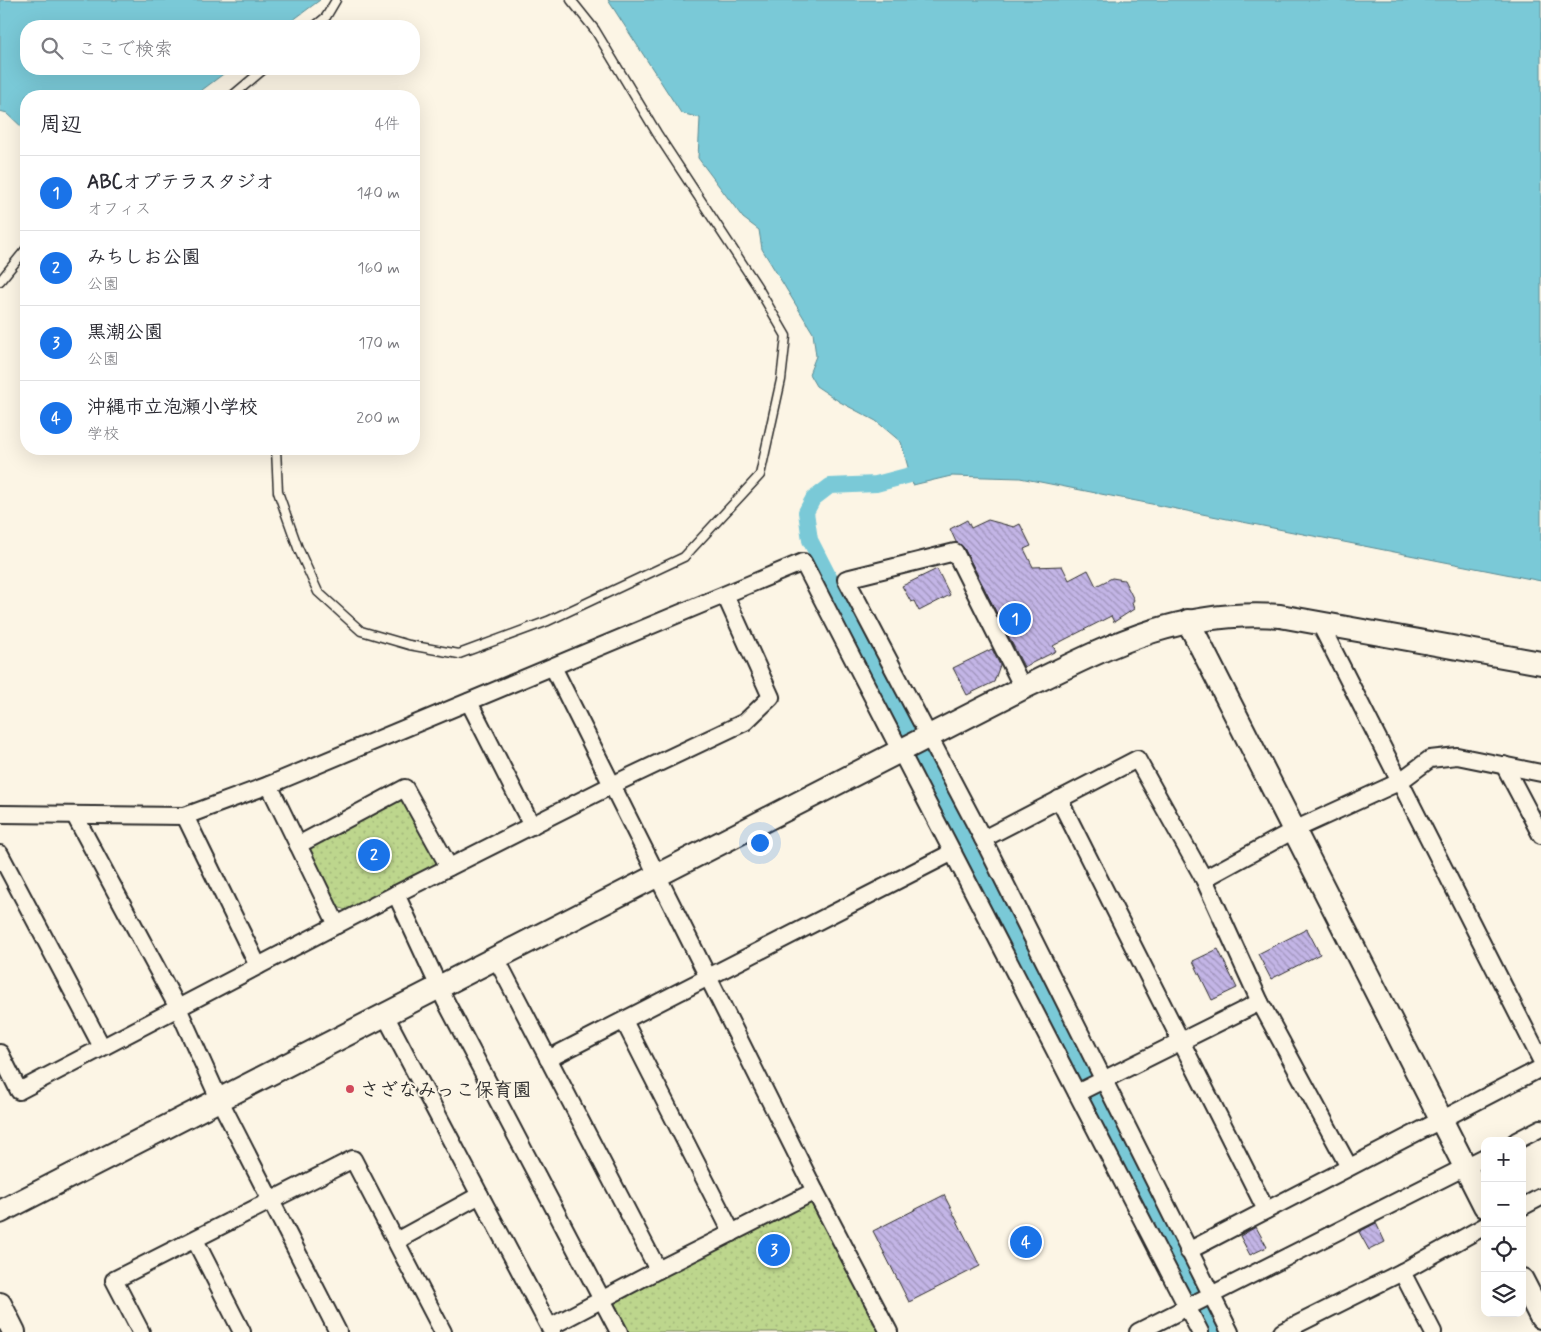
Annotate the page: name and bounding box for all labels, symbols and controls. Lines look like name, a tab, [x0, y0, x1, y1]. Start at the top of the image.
search box	[20, 20, 420, 75]
icon: search	[38, 34, 66, 62]
text: ここで検索	[78, 37, 173, 62]
text: 周辺	[40, 111, 82, 139]
text: 4件	[375, 114, 400, 135]
text: ABCオプテラスタジオ	[87, 170, 274, 195]
text: 1	[52, 183, 60, 204]
text: 140 m	[356, 183, 400, 204]
text: オフィス	[87, 199, 151, 220]
text: みちしお公園	[87, 245, 201, 270]
text: 2	[52, 258, 60, 279]
text: 160 m	[357, 258, 400, 279]
text: 公園	[87, 274, 119, 295]
text: 黒潮公園	[87, 320, 163, 345]
text: 3	[52, 333, 60, 354]
text: 170 m	[358, 333, 400, 354]
text: 公園	[87, 349, 119, 370]
text: 沖縄市立泡瀬小学校	[87, 395, 258, 420]
text: 4	[51, 408, 61, 429]
text: 200 m	[356, 408, 400, 429]
text: 学校	[87, 424, 119, 445]
pin: 1	[999, 600, 1031, 638]
your location	[747, 830, 773, 856]
pin: 2	[358, 836, 390, 874]
place label: さざなみっこ保育園	[360, 1078, 531, 1103]
marker: さざなみっこ保育園	[344, 1083, 356, 1095]
map controls	[1481, 1137, 1526, 1317]
button: +	[1481, 1137, 1526, 1182]
button: −	[1481, 1182, 1526, 1227]
pin: 4	[1010, 1223, 1042, 1261]
button: locate	[1481, 1227, 1526, 1272]
pin: 3	[758, 1231, 790, 1269]
button: layers	[1481, 1272, 1526, 1317]

